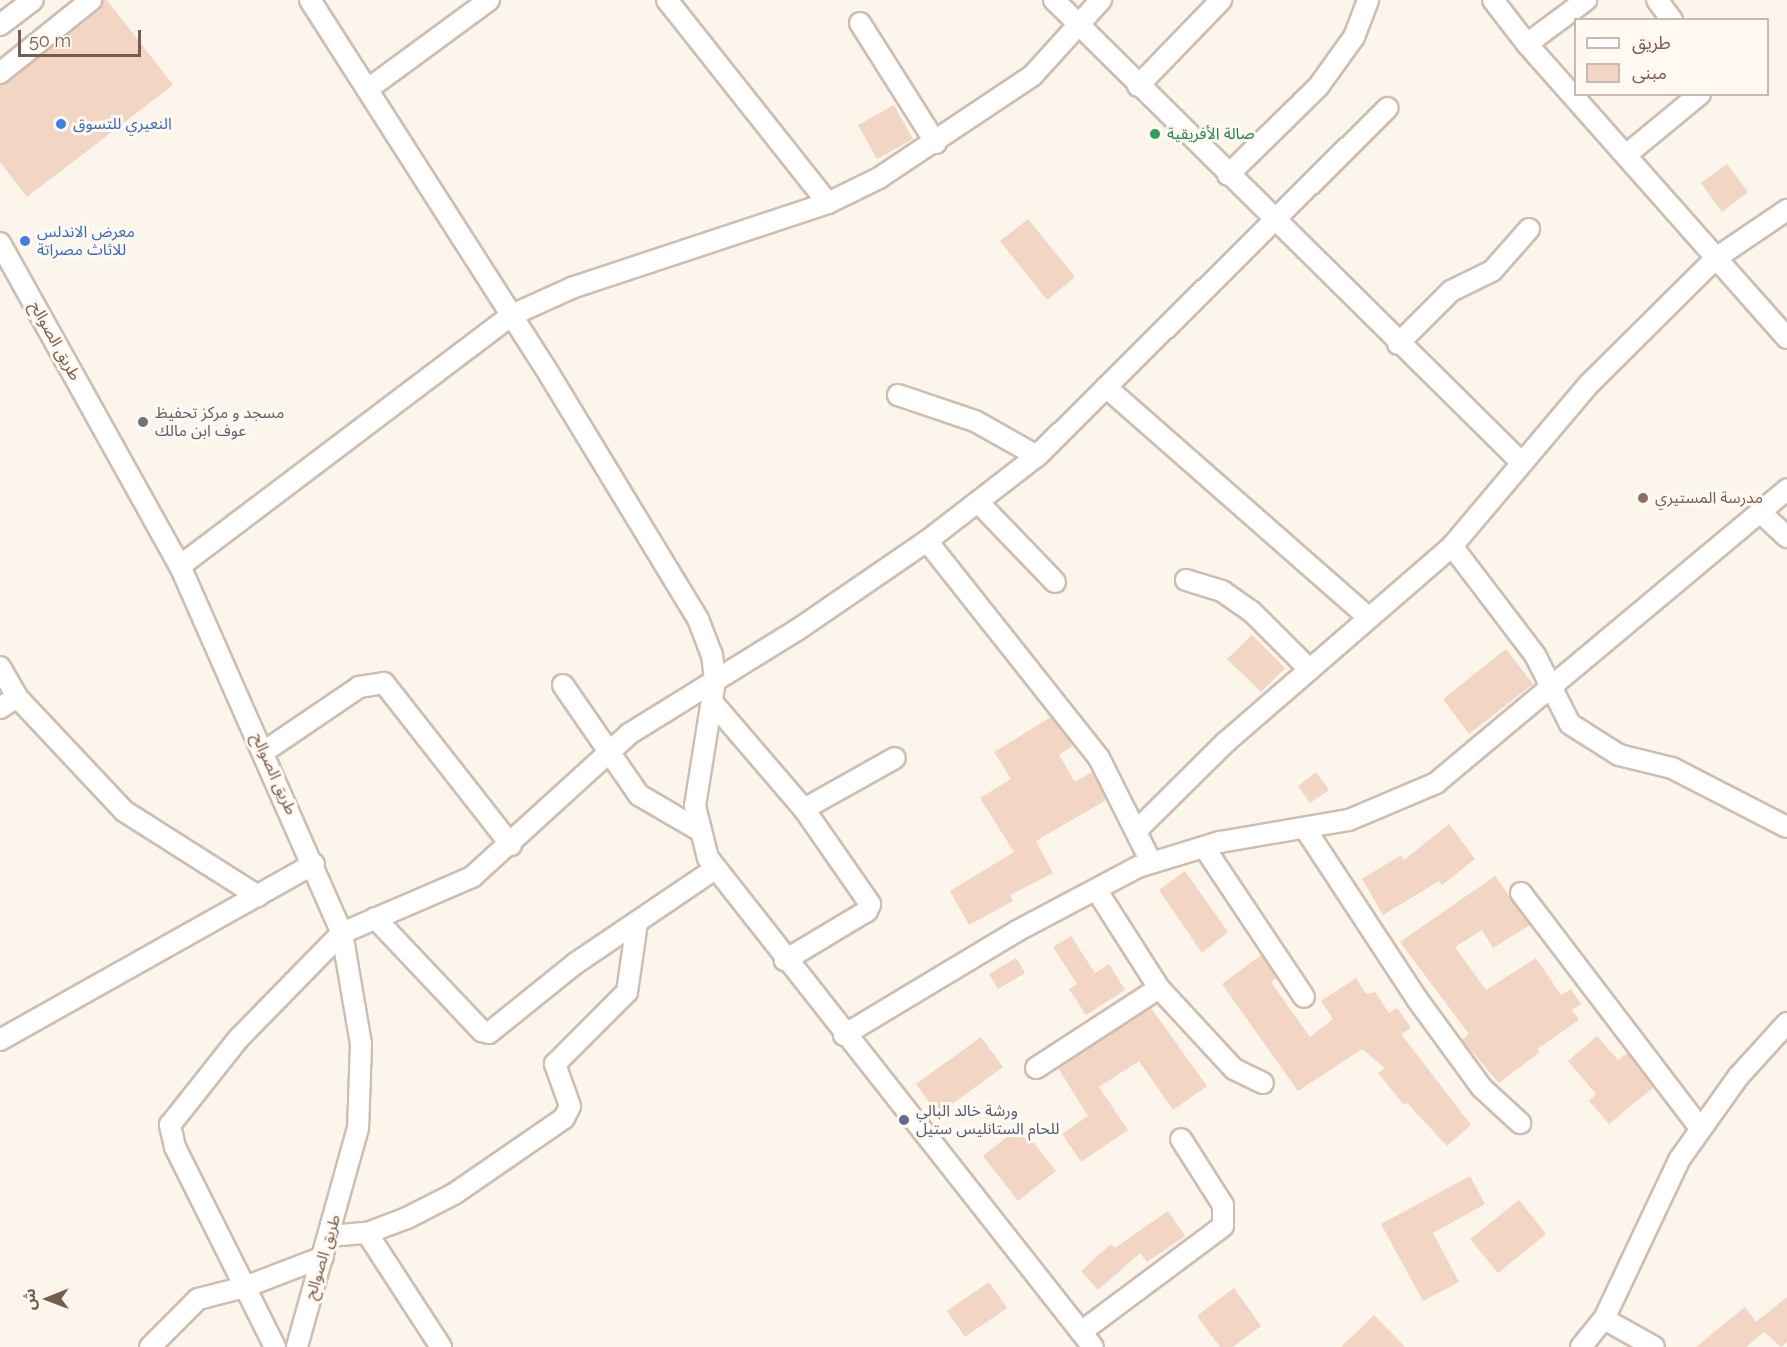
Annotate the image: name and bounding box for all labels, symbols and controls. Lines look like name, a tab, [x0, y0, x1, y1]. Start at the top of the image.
scale bar	[21, 18, 144, 56]
legend	[1574, 18, 1769, 96]
text: 50 m	[29, 30, 71, 51]
text: طريق	[1632, 32, 1671, 53]
text: مبنى	[1632, 62, 1667, 83]
place label: النعيري للتسوق	[73, 114, 172, 134]
marker: النعيري للتسوق	[54, 117, 68, 131]
place label: صالة الأفريقية	[1167, 124, 1255, 144]
marker: صالة الأفريقية	[1148, 127, 1162, 141]
place label: معرض الاندلس للاثاث مصراتة	[37, 222, 135, 260]
marker: معرض الاندلس للاثاث مصراتة	[18, 234, 32, 248]
street label: طريق الصوالح	[25, 298, 85, 384]
place label: مسجد و مركز تحفيظ عوف ابن مالك	[155, 403, 284, 441]
marker: مسجد و مركز تحفيظ عوف ابن مالك	[136, 415, 150, 429]
place label: مدرسة المستيري	[1655, 488, 1763, 508]
marker: مدرسة المستيري	[1636, 491, 1650, 505]
street label: طريق الصوالح	[247, 730, 301, 818]
place label: ورشة خالد البالي للحام الستانليس ستيل	[916, 1101, 1059, 1139]
marker: ورشة خالد البالي للحام الستانليس ستيل	[897, 1113, 911, 1127]
street label: طريق الصوالح	[301, 1212, 345, 1302]
north arrow	[18, 1269, 78, 1329]
text: ش	[20, 1288, 39, 1310]

